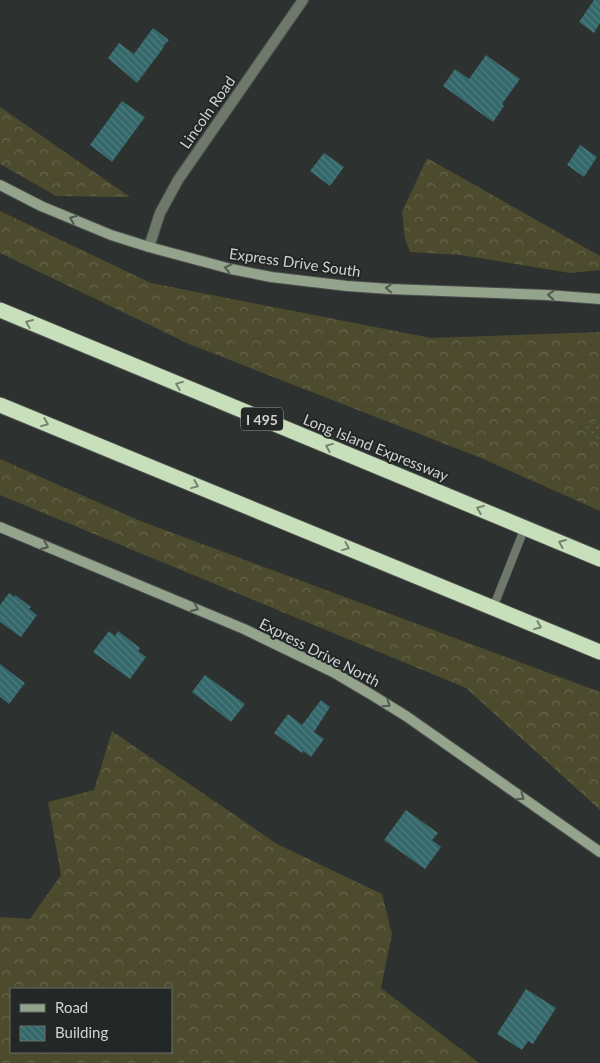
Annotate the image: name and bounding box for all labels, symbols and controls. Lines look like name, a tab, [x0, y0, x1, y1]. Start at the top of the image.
street label: Lincoln Road	[175, 72, 239, 152]
one-way arrow	[69, 215, 78, 226]
street label: Express Drive South	[228, 244, 362, 280]
one-way arrow	[224, 263, 233, 274]
one-way arrow	[385, 283, 393, 294]
one-way arrow	[547, 290, 555, 301]
one-way arrow	[25, 318, 34, 329]
one-way arrow	[175, 380, 184, 391]
road number: I 495	[241, 408, 283, 430]
street label: Long Island Expressway	[301, 410, 451, 484]
one-way arrow	[40, 417, 49, 428]
one-way arrow	[326, 442, 334, 452]
one-way arrow	[190, 479, 199, 490]
one-way arrow	[476, 504, 485, 515]
one-way arrow	[558, 539, 567, 549]
one-way arrow	[40, 540, 49, 550]
one-way arrow	[341, 541, 350, 551]
one-way arrow	[190, 602, 199, 613]
street label: Express Drive North	[257, 614, 383, 690]
one-way arrow	[533, 620, 542, 631]
one-way arrow	[382, 698, 391, 708]
one-way arrow	[515, 791, 525, 800]
legend	[10, 988, 172, 1053]
text: Road	[55, 998, 88, 1016]
text: Building	[55, 1023, 108, 1041]

